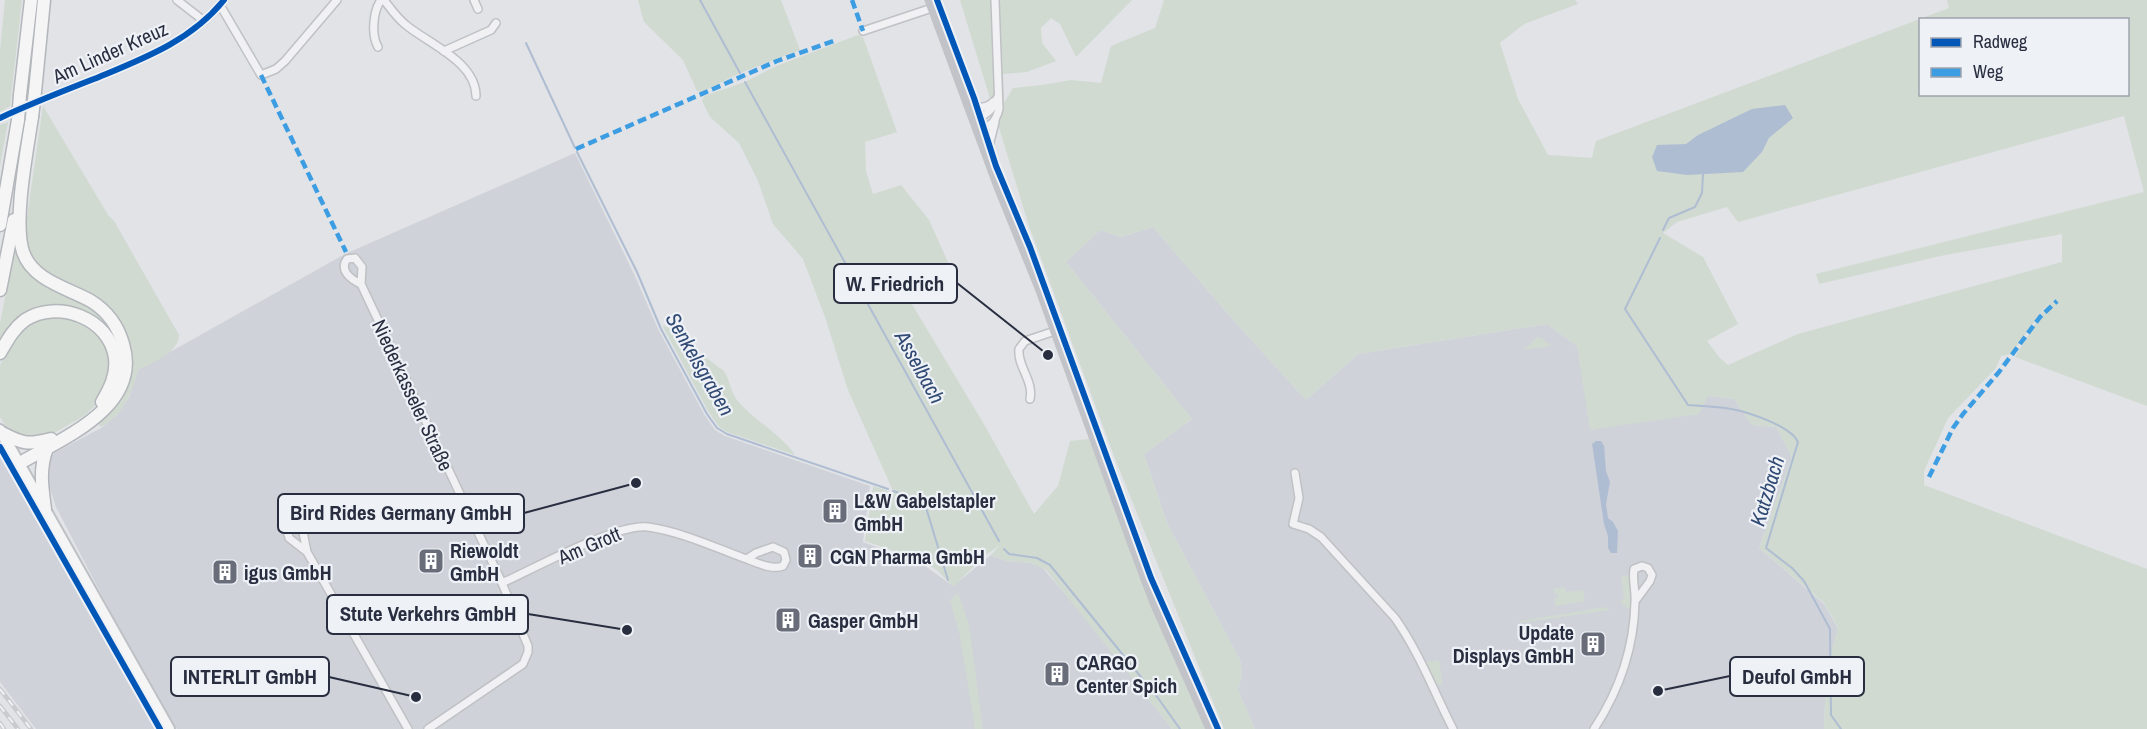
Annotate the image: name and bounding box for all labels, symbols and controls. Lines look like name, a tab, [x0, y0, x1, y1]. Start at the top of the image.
street label: Am Linder Kreuz	[47, 15, 172, 90]
legend	[1919, 18, 2129, 96]
text: Radweg	[1973, 29, 2028, 54]
text: Weg	[1973, 59, 2004, 84]
callout: W. Friedrich	[834, 264, 957, 303]
text: W. Friedrich	[846, 269, 944, 298]
water label: Senkelsgraben	[659, 307, 741, 421]
street label: Niederkasseler Straße	[366, 315, 460, 475]
water label: Asselbach	[888, 324, 952, 409]
water label: Katzbach	[1743, 452, 1791, 530]
place label: L&W Gabelstapler GmbH	[854, 487, 996, 537]
callout: Bird Rides Germany GmbH	[278, 494, 524, 533]
building icon: L&W Gabelstapler GmbH	[820, 496, 850, 526]
text: Bird Rides Germany GmbH	[290, 498, 512, 527]
street label: Am Grott	[553, 520, 625, 571]
place label: Riewoldt GmbH	[450, 537, 519, 587]
building icon: CGN Pharma GmbH	[795, 541, 825, 571]
place label: CGN Pharma GmbH	[830, 543, 985, 570]
building icon: Riewoldt GmbH	[416, 546, 446, 576]
building icon: igus GmbH	[210, 557, 240, 587]
place label: igus GmbH	[244, 559, 331, 586]
callout: Stute Verkehrs GmbH	[327, 595, 528, 634]
text: Stute Verkehrs GmbH	[340, 599, 516, 628]
building icon: Gasper GmbH	[773, 605, 803, 635]
place label: Gasper GmbH	[808, 607, 918, 634]
place label: Update Displays GmbH	[1453, 619, 1574, 669]
building icon: Update Displays GmbH	[1578, 629, 1608, 659]
place label: CARGO Center Spich	[1076, 649, 1177, 699]
callout: INTERLIT GmbH	[171, 657, 329, 696]
callout: Deufol GmbH	[1730, 657, 1864, 696]
building icon: CARGO Center Spich	[1042, 659, 1072, 689]
text: INTERLIT GmbH	[183, 662, 317, 691]
text: Deufol GmbH	[1742, 662, 1852, 691]

